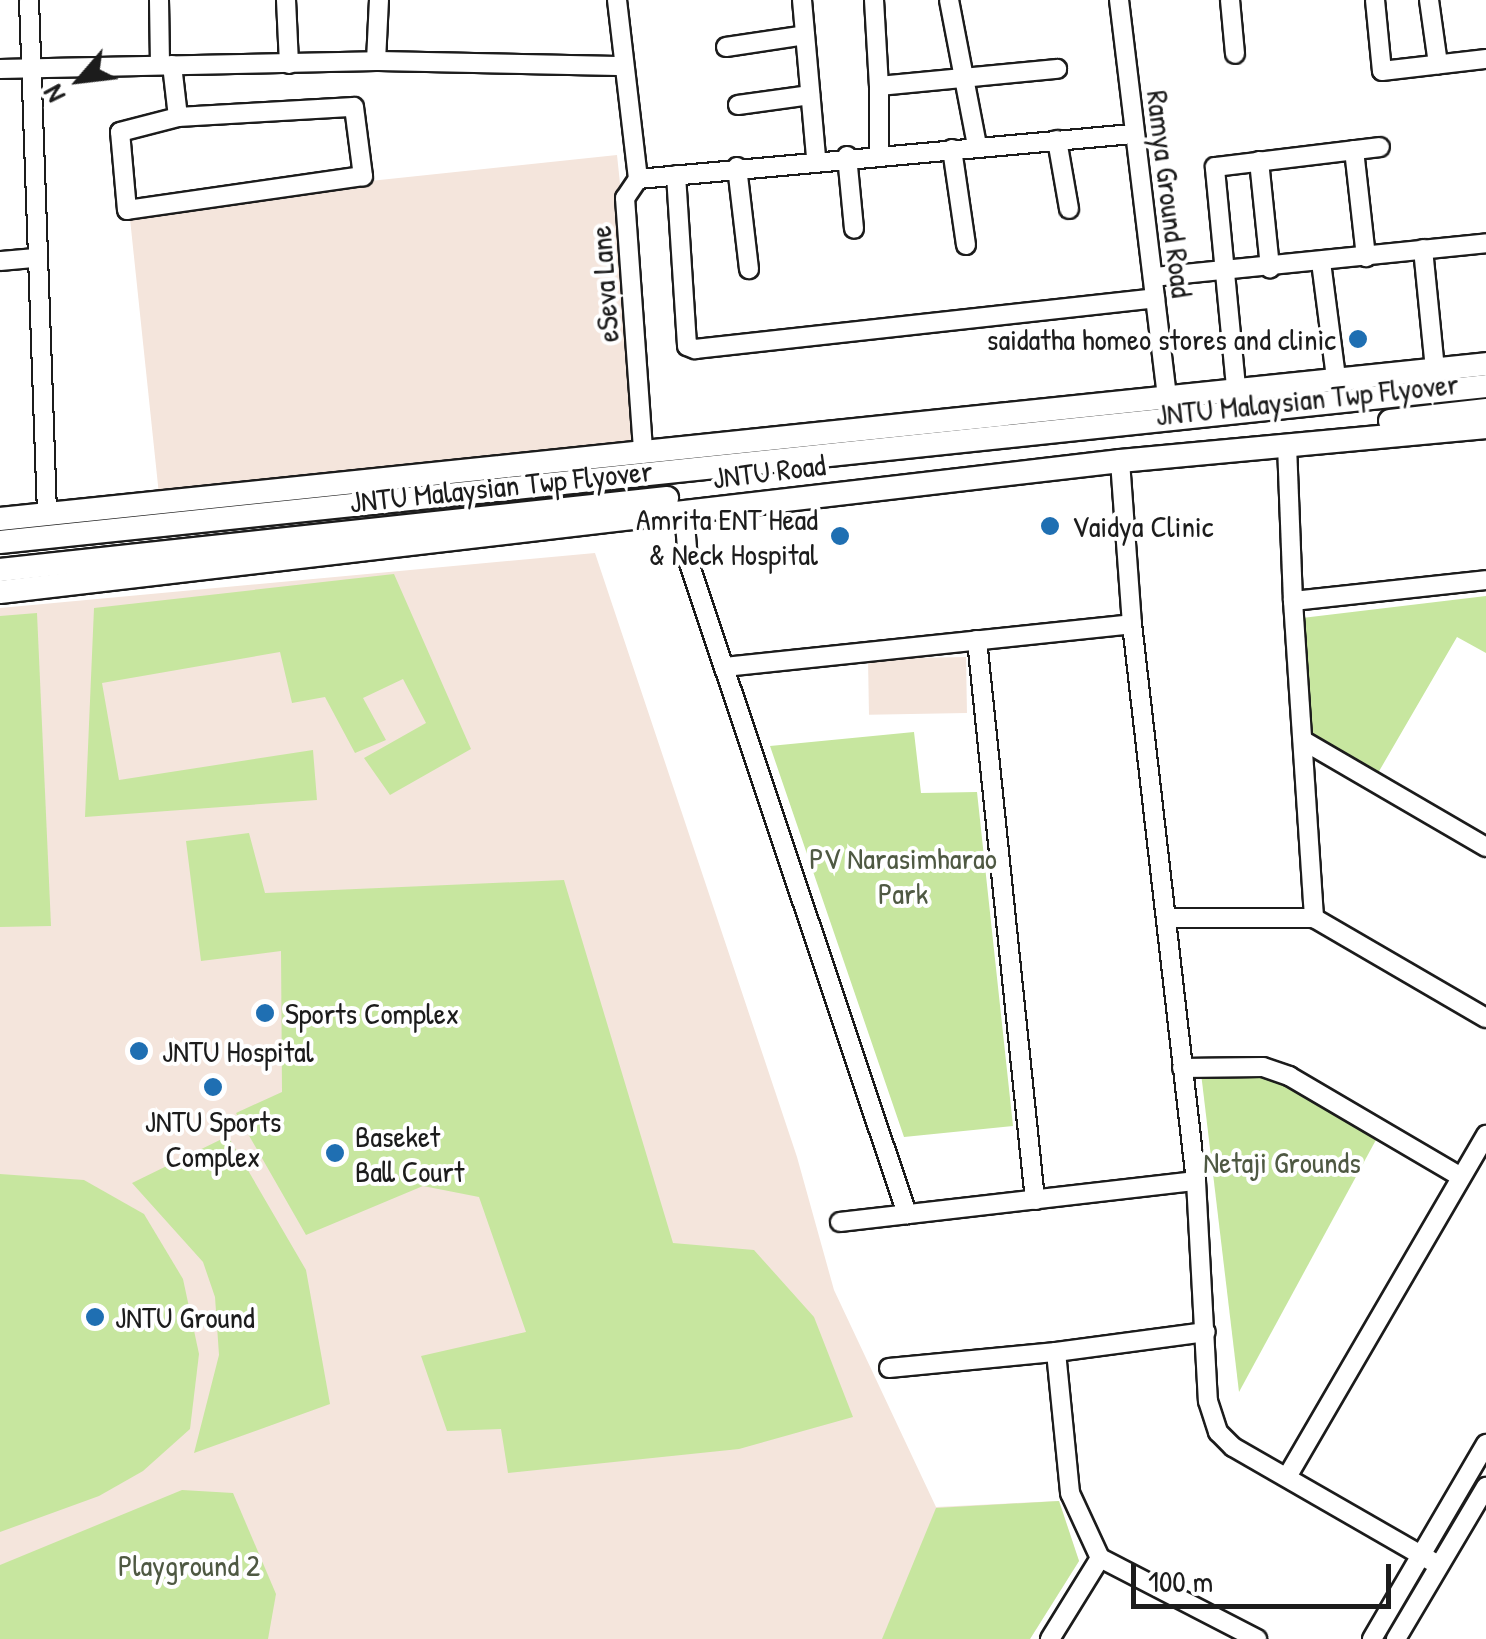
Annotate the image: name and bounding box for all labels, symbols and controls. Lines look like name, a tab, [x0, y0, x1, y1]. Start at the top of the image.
north arrow	[30, 30, 130, 130]
text: N	[33, 79, 74, 110]
street label: Ramya Ground Road	[1139, 88, 1201, 300]
street label: eSeva Lane	[582, 225, 626, 343]
place label: saidatha homeo stores and clinic	[987, 321, 1336, 357]
marker: saidatha homeo stores and clinic	[1345, 326, 1371, 352]
street label: JNTU Malaysian Twp Flyover	[1154, 365, 1460, 433]
street label: JNTU Road	[710, 446, 828, 496]
street label: JNTU Malaysian Twp Flyover	[348, 452, 654, 520]
place label: Amrita ENT Head & Neck Hospital	[636, 501, 818, 572]
place label: Vaidya Clinic	[1072, 508, 1213, 544]
marker: Vaidya Clinic	[1037, 513, 1063, 539]
marker: Amrita ENT Head & Neck Hospital	[827, 523, 853, 549]
park label: PV Narasimharao Park	[809, 840, 997, 910]
place label: Sports Complex	[285, 995, 459, 1031]
marker: Sports Complex	[254, 1002, 276, 1024]
place label: JNTU Hospital	[162, 1033, 314, 1069]
marker: JNTU Hospital	[126, 1038, 152, 1064]
marker: JNTU Sports Complex	[202, 1076, 224, 1098]
place label: JNTU Sports Complex	[145, 1103, 281, 1174]
place label: Baseket Ball Court	[355, 1118, 464, 1188]
marker: Baseket Ball Court	[324, 1142, 346, 1164]
park label: Netaji Grounds	[1203, 1144, 1361, 1180]
place label: JNTU Ground	[115, 1299, 255, 1335]
marker: JNTU Ground	[84, 1306, 106, 1328]
scale bar	[1136, 1544, 1396, 1606]
park label: Playground 2	[118, 1547, 260, 1583]
text: 100 m	[1148, 1561, 1213, 1601]

